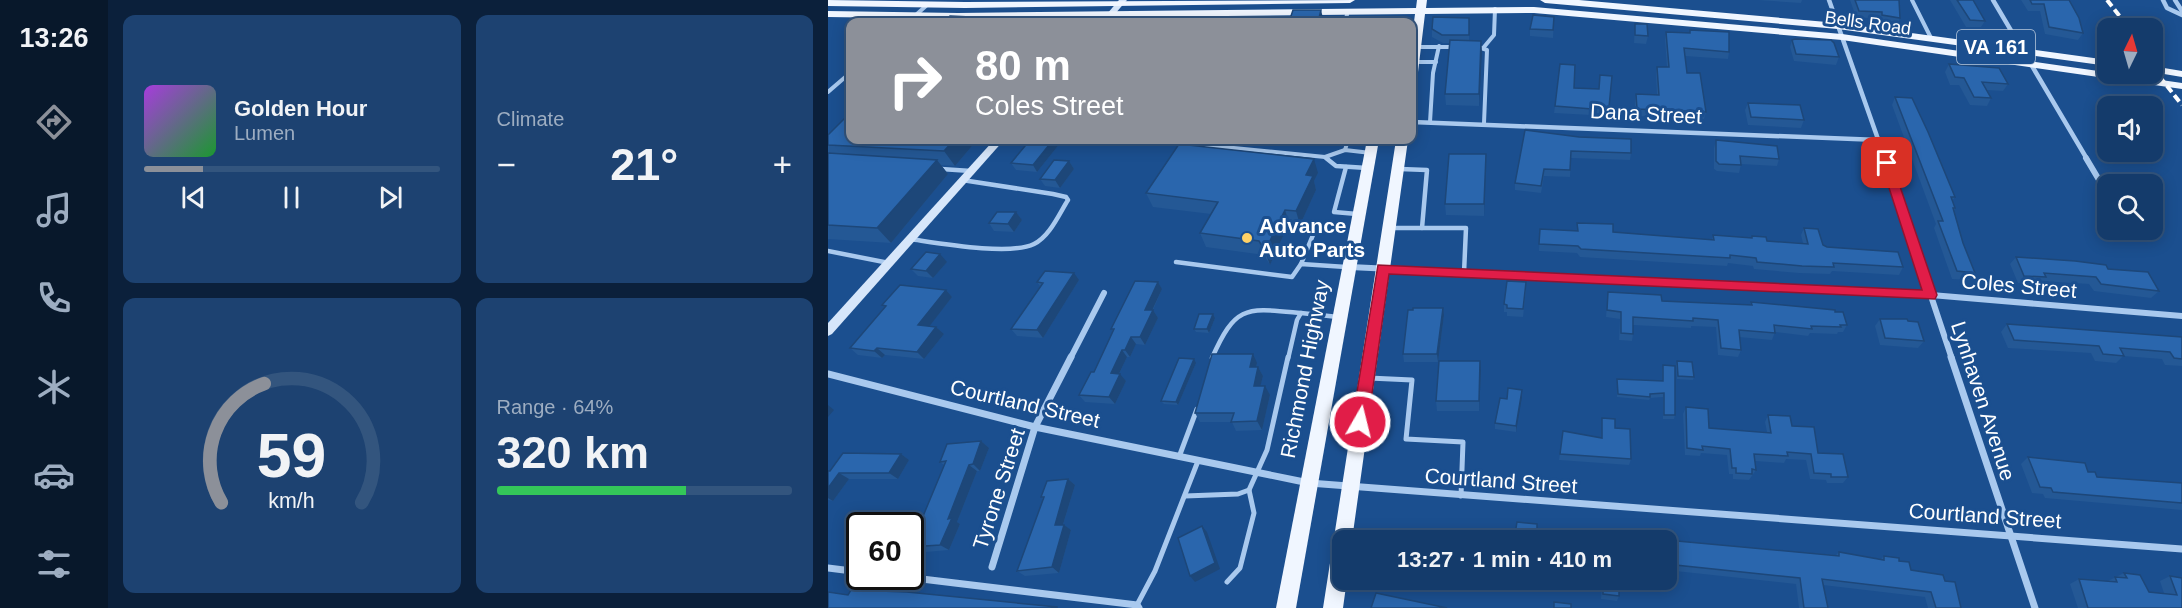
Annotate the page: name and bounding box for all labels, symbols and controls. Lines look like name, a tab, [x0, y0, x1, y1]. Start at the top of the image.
street label: Bells Road	[1824, 7, 1912, 39]
north arrow	[2097, 18, 2163, 84]
map controls	[2097, 18, 2163, 240]
text: 13:26	[19, 23, 89, 53]
road number: VA 161	[1957, 30, 2035, 64]
icon: right	[876, 42, 954, 120]
text: 80 m	[975, 42, 1071, 89]
text: Coles Street	[975, 91, 1124, 121]
text: Golden Hour	[234, 96, 367, 121]
button: sound	[2097, 96, 2163, 162]
street label: Dana Street	[1589, 99, 1703, 128]
icon: directions	[33, 101, 75, 143]
text: Climate	[497, 108, 564, 130]
text: Lumen	[234, 122, 295, 144]
pin	[1861, 137, 1912, 188]
text: 21°	[610, 139, 678, 190]
text: −	[497, 146, 516, 183]
text: +	[773, 146, 792, 183]
icon: arrive	[1870, 146, 1903, 179]
button: search	[2097, 174, 2163, 240]
icon: previous	[177, 181, 210, 214]
icon: pause	[275, 181, 308, 214]
icon: next	[374, 181, 407, 214]
icon: music	[33, 189, 75, 231]
place label: Advance Auto Parts	[1259, 214, 1365, 261]
marker: Advance Auto Parts	[1240, 231, 1254, 245]
street label: Coles Street	[1960, 269, 2078, 302]
icon: phone	[33, 277, 75, 319]
street label: Richmond Highway	[1276, 277, 1333, 460]
street label: Lynhaven Avenue	[1947, 318, 2020, 483]
icon: climate	[33, 366, 75, 408]
street label: Courtland Street	[948, 375, 1102, 432]
position arrow	[1328, 390, 1392, 454]
text: Range · 64%	[497, 396, 613, 418]
text: 59	[257, 421, 326, 490]
street label: Tyrone Street	[968, 425, 1029, 552]
text: 320 km	[497, 427, 649, 478]
icon: car	[33, 454, 75, 496]
street label: Courtland Street	[1424, 464, 1578, 497]
text: km/h	[269, 489, 315, 513]
street label: Courtland Street	[1908, 499, 2062, 532]
speed limit sign: 60	[846, 512, 924, 590]
icon: filters	[33, 543, 75, 585]
text: 13:27 · 1 min · 410 m	[1397, 547, 1612, 572]

